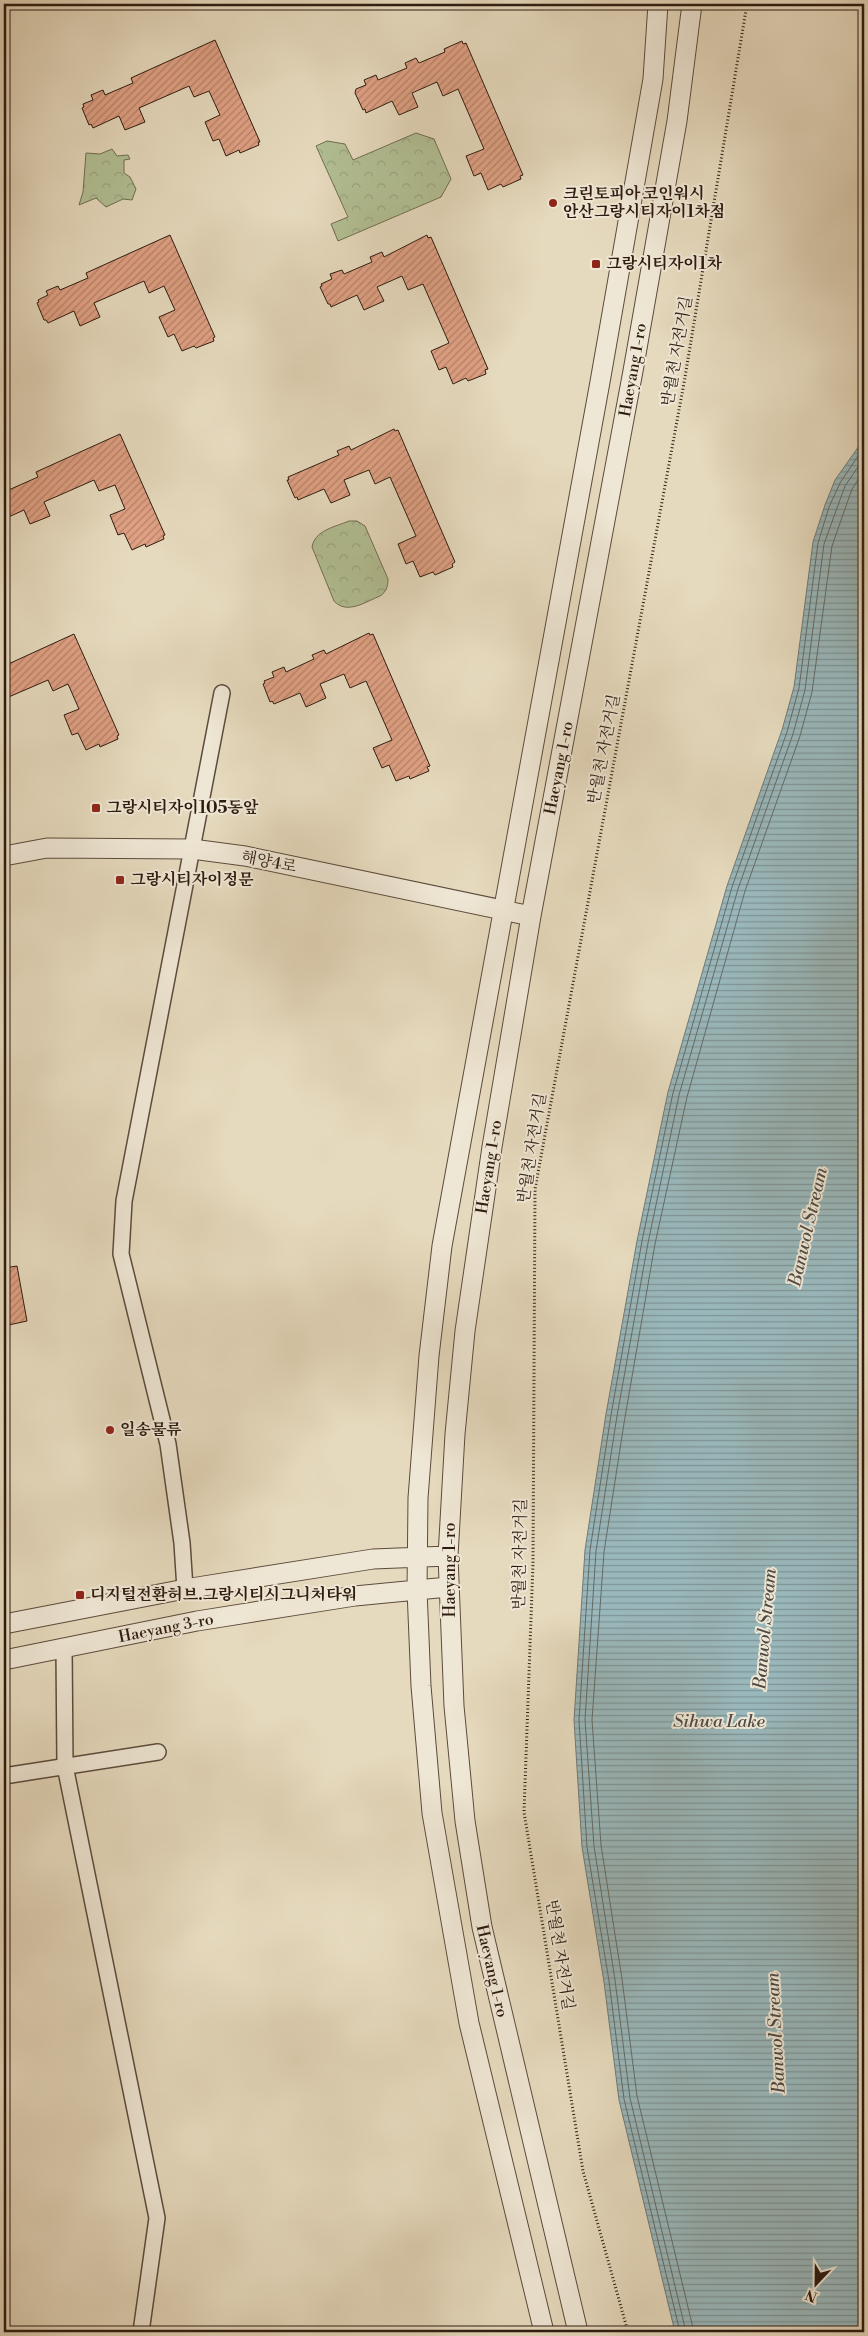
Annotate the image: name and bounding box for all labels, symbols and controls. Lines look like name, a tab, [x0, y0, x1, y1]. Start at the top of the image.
place label: 크린토피아 코인워시 안산그랑시티자이1차점	[563, 184, 725, 222]
marker: 크린토피아 코인워시 안산그랑시티자이1차점	[547, 197, 559, 209]
place label: 그랑시티자이1차	[606, 254, 722, 274]
marker: 그랑시티자이1차	[590, 258, 602, 270]
street label: 반월천 자전거길	[657, 294, 697, 408]
street label: Haeyang 1-ro	[615, 322, 651, 418]
street label: 반월천 자전거길	[584, 692, 624, 806]
street label: Haeyang 1-ro	[540, 720, 578, 816]
place label: 그랑시티자이105동앞	[106, 798, 259, 818]
marker: 그랑시티자이105동앞	[90, 802, 102, 814]
street label: 해양4로	[240, 847, 299, 877]
place label: 그랑시티자이정문	[130, 870, 254, 890]
marker: 그랑시티자이정문	[114, 874, 126, 886]
street label: 반월천 자전거길	[513, 1091, 551, 1205]
street label: Haeyang 1-ro	[472, 1119, 506, 1215]
water label: Banwol Stream	[783, 1165, 833, 1290]
place label: 일송물류	[120, 1420, 182, 1440]
marker: 일송물류	[104, 1424, 116, 1436]
street label: 반월천 자전거길	[509, 1498, 531, 1610]
street label: Haeyang 1-ro	[440, 1523, 460, 1617]
water label: Banwol Stream	[748, 1567, 782, 1692]
place label: 디지털전환허브.그랑시티시그니처타워	[90, 1585, 357, 1605]
marker: 디지털전환허브.그랑시티시그니처타워	[74, 1589, 86, 1601]
street label: Haeyang 3-ro	[117, 1609, 215, 1647]
water label: Sihwa Lake	[673, 1710, 766, 1733]
street label: 반월천 자전거길	[541, 1898, 579, 2012]
street label: Haeyang 1-ro	[472, 1923, 512, 2019]
water label: Banwol Stream	[761, 1971, 791, 2095]
north arrow	[790, 2258, 840, 2308]
text: N	[803, 2285, 820, 2306]

